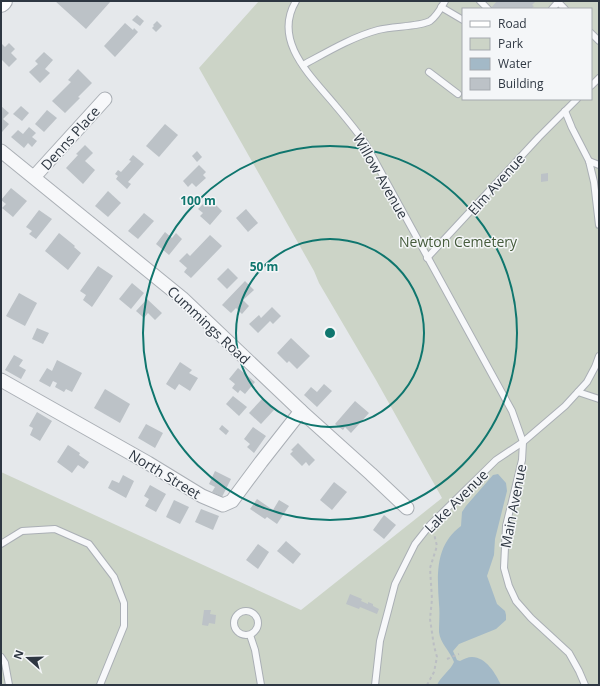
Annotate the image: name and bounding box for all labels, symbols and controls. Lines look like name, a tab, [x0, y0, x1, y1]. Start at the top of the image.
legend	[462, 8, 592, 100]
text: Road	[498, 15, 527, 32]
text: Park	[498, 35, 524, 52]
text: Water	[498, 55, 532, 72]
text: Building	[498, 75, 544, 92]
street label: Denns Place	[36, 102, 104, 174]
street label: Willow Avenue	[349, 130, 413, 222]
street label: Elm Avenue	[463, 149, 529, 219]
text: 100 m	[180, 192, 216, 209]
park label: Newton Cemetery	[399, 232, 518, 251]
text: 50 m	[250, 258, 278, 275]
street label: Cummings Road	[163, 282, 255, 368]
centre of rings	[323, 326, 337, 340]
street label: North Street	[125, 445, 205, 503]
street label: Main Avenue	[496, 462, 530, 549]
street label: Lake Avenue	[420, 465, 492, 537]
north arrow	[8, 638, 48, 678]
text: N	[10, 648, 27, 661]

